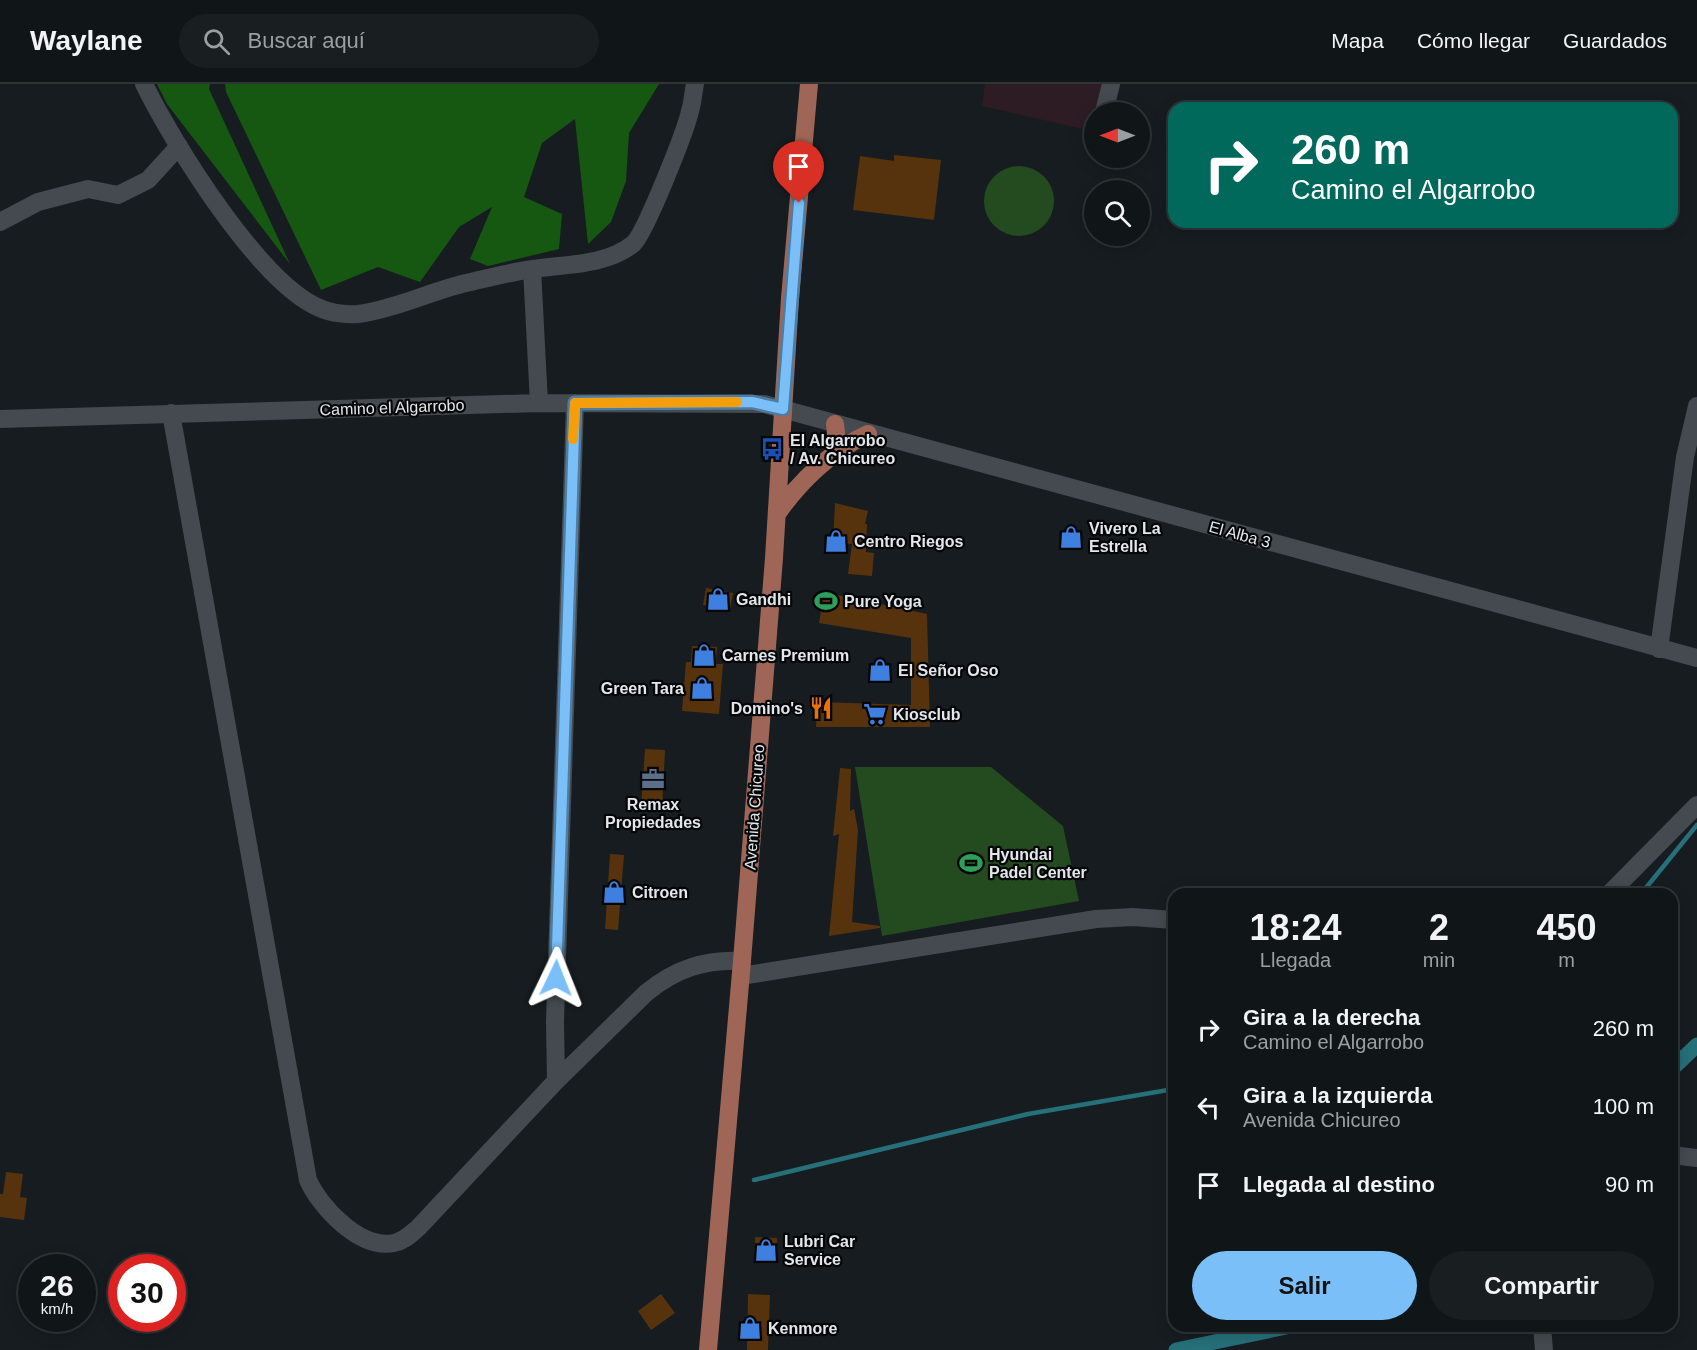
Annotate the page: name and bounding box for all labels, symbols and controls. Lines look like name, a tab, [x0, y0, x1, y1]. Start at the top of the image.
search box	[179, 14, 599, 68]
text: Waylane	[30, 25, 143, 56]
icon: search	[200, 25, 233, 58]
text: Buscar aquí	[248, 28, 365, 53]
text: Mapa	[1331, 29, 1384, 52]
text: Cómo llegar	[1417, 29, 1530, 52]
text: Guardados	[1563, 29, 1667, 52]
north arrow	[1084, 102, 1150, 168]
map controls	[1084, 102, 1150, 246]
icon: right	[1192, 126, 1270, 204]
text: 260 m	[1291, 126, 1410, 173]
pin	[773, 141, 824, 203]
icon: arrive	[782, 150, 815, 183]
text: Camino el Algarrobo	[1291, 175, 1536, 205]
button: search	[1084, 180, 1150, 246]
street label: Camino el Algarrobo	[319, 396, 465, 419]
place label: El Algarrobo / Av. Chicureo	[790, 432, 895, 467]
bus stop icon: El Algarrobo / Av. Chicureo	[759, 436, 785, 462]
street label: El Alba 3	[1207, 518, 1273, 551]
place label: Vivero La Estrella	[1089, 520, 1161, 555]
shop icon: Vivero La Estrella	[1058, 524, 1084, 550]
shop icon: Centro Riegos	[823, 528, 849, 554]
place label: Centro Riegos	[854, 533, 963, 550]
shop icon: Gandhi	[705, 586, 731, 612]
sports icon: Pure Yoga	[813, 588, 839, 614]
place label: Gandhi	[736, 591, 791, 608]
place label: Pure Yoga	[844, 593, 922, 610]
shop icon: Carnes Premium	[691, 642, 717, 668]
place label: Carnes Premium	[722, 647, 849, 664]
shop icon: El Señor Oso	[867, 657, 893, 683]
place label: El Señor Oso	[898, 662, 999, 679]
shop icon: Green Tara	[689, 675, 715, 701]
place label: Green Tara	[601, 680, 684, 697]
restaurant icon: Domino's	[808, 695, 834, 721]
place label: Domino's	[731, 700, 803, 717]
supermarket icon: Kiosclub	[862, 701, 888, 727]
place label: Kiosclub	[893, 706, 961, 723]
street label: Avenida Chicureo	[742, 743, 767, 870]
office icon: Remax Propiedades	[640, 766, 666, 792]
place label: Remax Propiedades	[605, 796, 701, 831]
place label: Hyundai Padel Center	[989, 846, 1087, 881]
sports icon: Hyundai Padel Center	[958, 850, 984, 876]
shop icon: Citroen	[601, 879, 627, 905]
place label: Citroen	[632, 884, 688, 901]
text: 18:24	[1249, 907, 1341, 948]
text: 2	[1429, 907, 1449, 948]
text: 450	[1536, 907, 1597, 948]
position arrow	[524, 946, 588, 1010]
text: Llegada	[1260, 949, 1331, 971]
text: min	[1423, 949, 1455, 971]
text: m	[1558, 949, 1575, 971]
text: Gira a la derecha	[1243, 1005, 1420, 1030]
icon: right	[1192, 1013, 1225, 1046]
text: 260 m	[1593, 1016, 1654, 1041]
text: Camino el Algarrobo	[1243, 1031, 1424, 1053]
text: Gira a la izquierda	[1243, 1083, 1433, 1108]
icon: left	[1192, 1091, 1225, 1124]
text: 100 m	[1593, 1094, 1654, 1119]
text: Avenida Chicureo	[1243, 1109, 1401, 1131]
icon: arrive	[1192, 1169, 1225, 1202]
text: Llegada al destino	[1243, 1172, 1435, 1197]
text: 90 m	[1605, 1172, 1654, 1197]
place label: Lubri Car Service	[784, 1233, 855, 1268]
shop icon: Lubri Car Service	[753, 1237, 779, 1263]
button: Salir	[1192, 1251, 1417, 1320]
button: Compartir	[1429, 1251, 1654, 1320]
speed limit sign: 30	[108, 1254, 186, 1332]
text: 26	[40, 1269, 74, 1302]
text: km/h	[41, 1300, 73, 1317]
shop icon: Kenmore	[737, 1315, 763, 1341]
place label: Kenmore	[768, 1320, 837, 1337]

